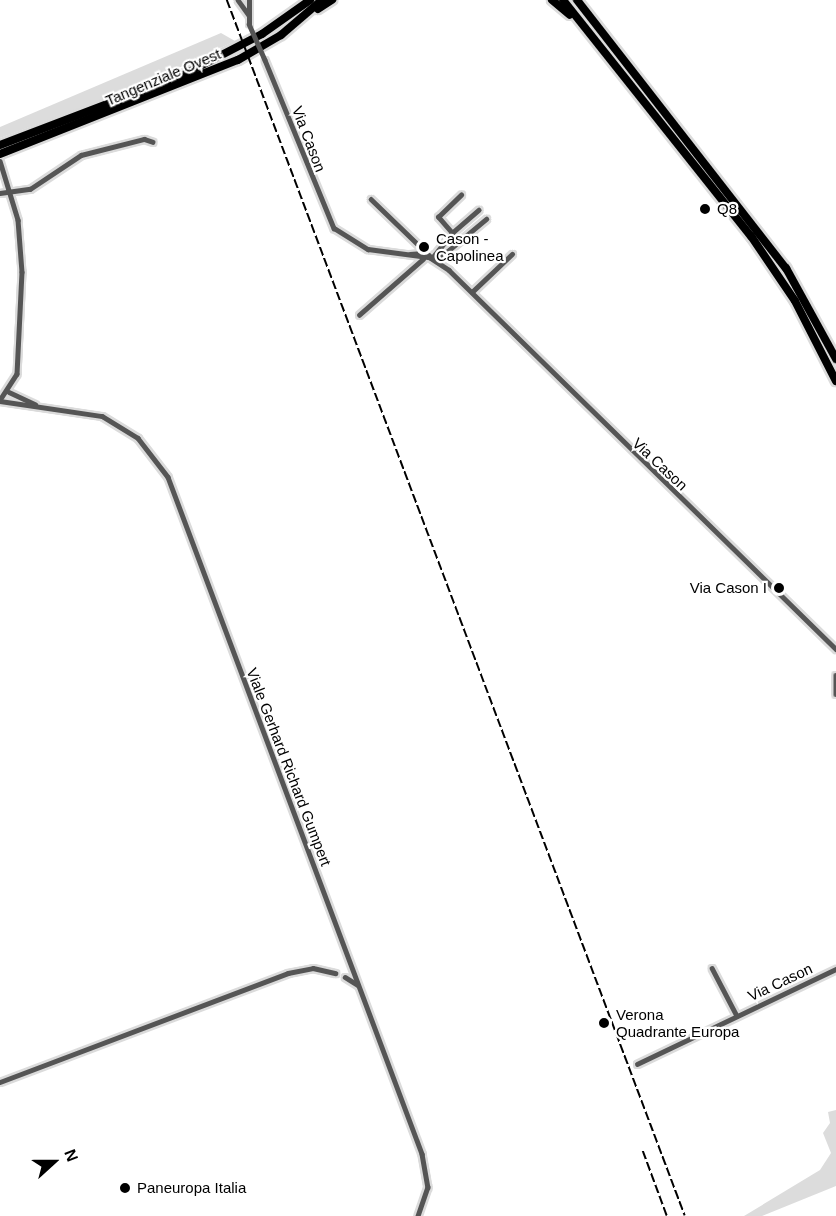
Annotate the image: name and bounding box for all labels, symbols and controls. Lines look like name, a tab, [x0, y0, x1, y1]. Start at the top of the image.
street label: Tangenziale Ovest	[103, 45, 223, 109]
street label: Via Cason	[288, 104, 330, 174]
place label: Q8	[717, 200, 737, 218]
marker: Q8	[698, 202, 712, 216]
place label: Cason - Capolinea	[436, 229, 504, 264]
marker: Cason - Capolinea	[417, 240, 431, 254]
street label: Via Cason	[629, 434, 691, 494]
place label: Via Cason I	[690, 579, 767, 597]
marker: Via Cason I	[772, 581, 786, 595]
street label: Viale Gerhard Richard Gumpert	[243, 665, 335, 869]
street label: Via Cason	[745, 959, 815, 1005]
place label: Verona Quadrante Europa	[616, 1005, 739, 1040]
marker: Verona Quadrante Europa	[597, 1016, 611, 1030]
north arrow	[24, 1132, 84, 1192]
text: N	[61, 1147, 81, 1164]
place label: Paneuropa Italia	[137, 1179, 246, 1197]
marker: Paneuropa Italia	[118, 1181, 132, 1195]

